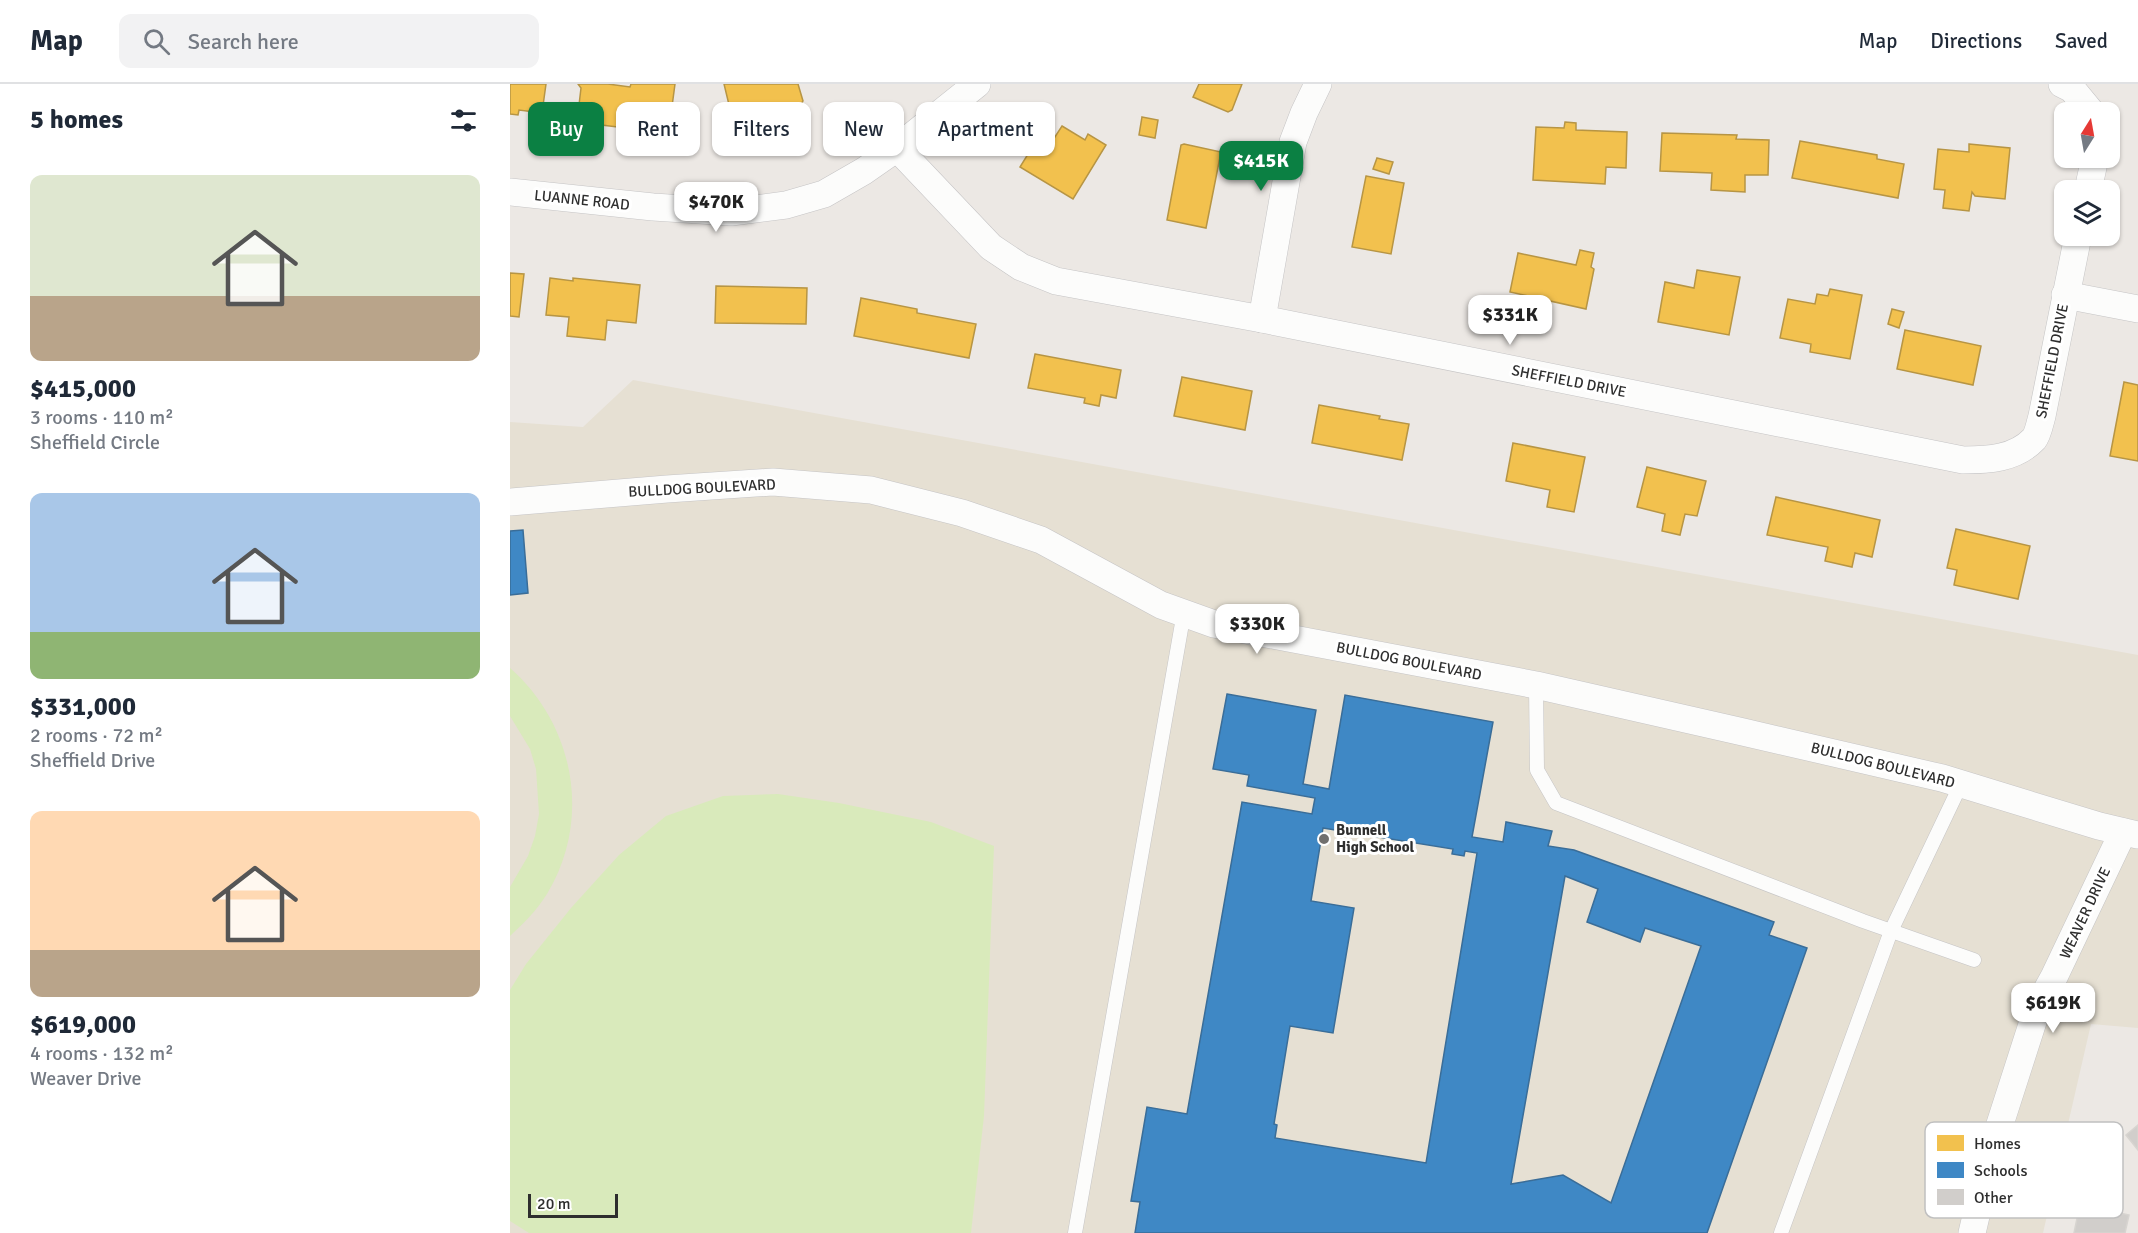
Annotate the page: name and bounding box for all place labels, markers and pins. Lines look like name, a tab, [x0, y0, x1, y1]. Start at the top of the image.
pin: $415K	[1219, 141, 1303, 192]
pin: $470K	[674, 182, 758, 233]
pin: $331K	[1468, 295, 1552, 346]
pin: $330K	[1215, 604, 1299, 655]
place label: Bunnell High School	[1336, 821, 1415, 856]
marker: Bunnell High School	[1317, 832, 1331, 846]
pin: $619K	[2011, 983, 2095, 1034]

